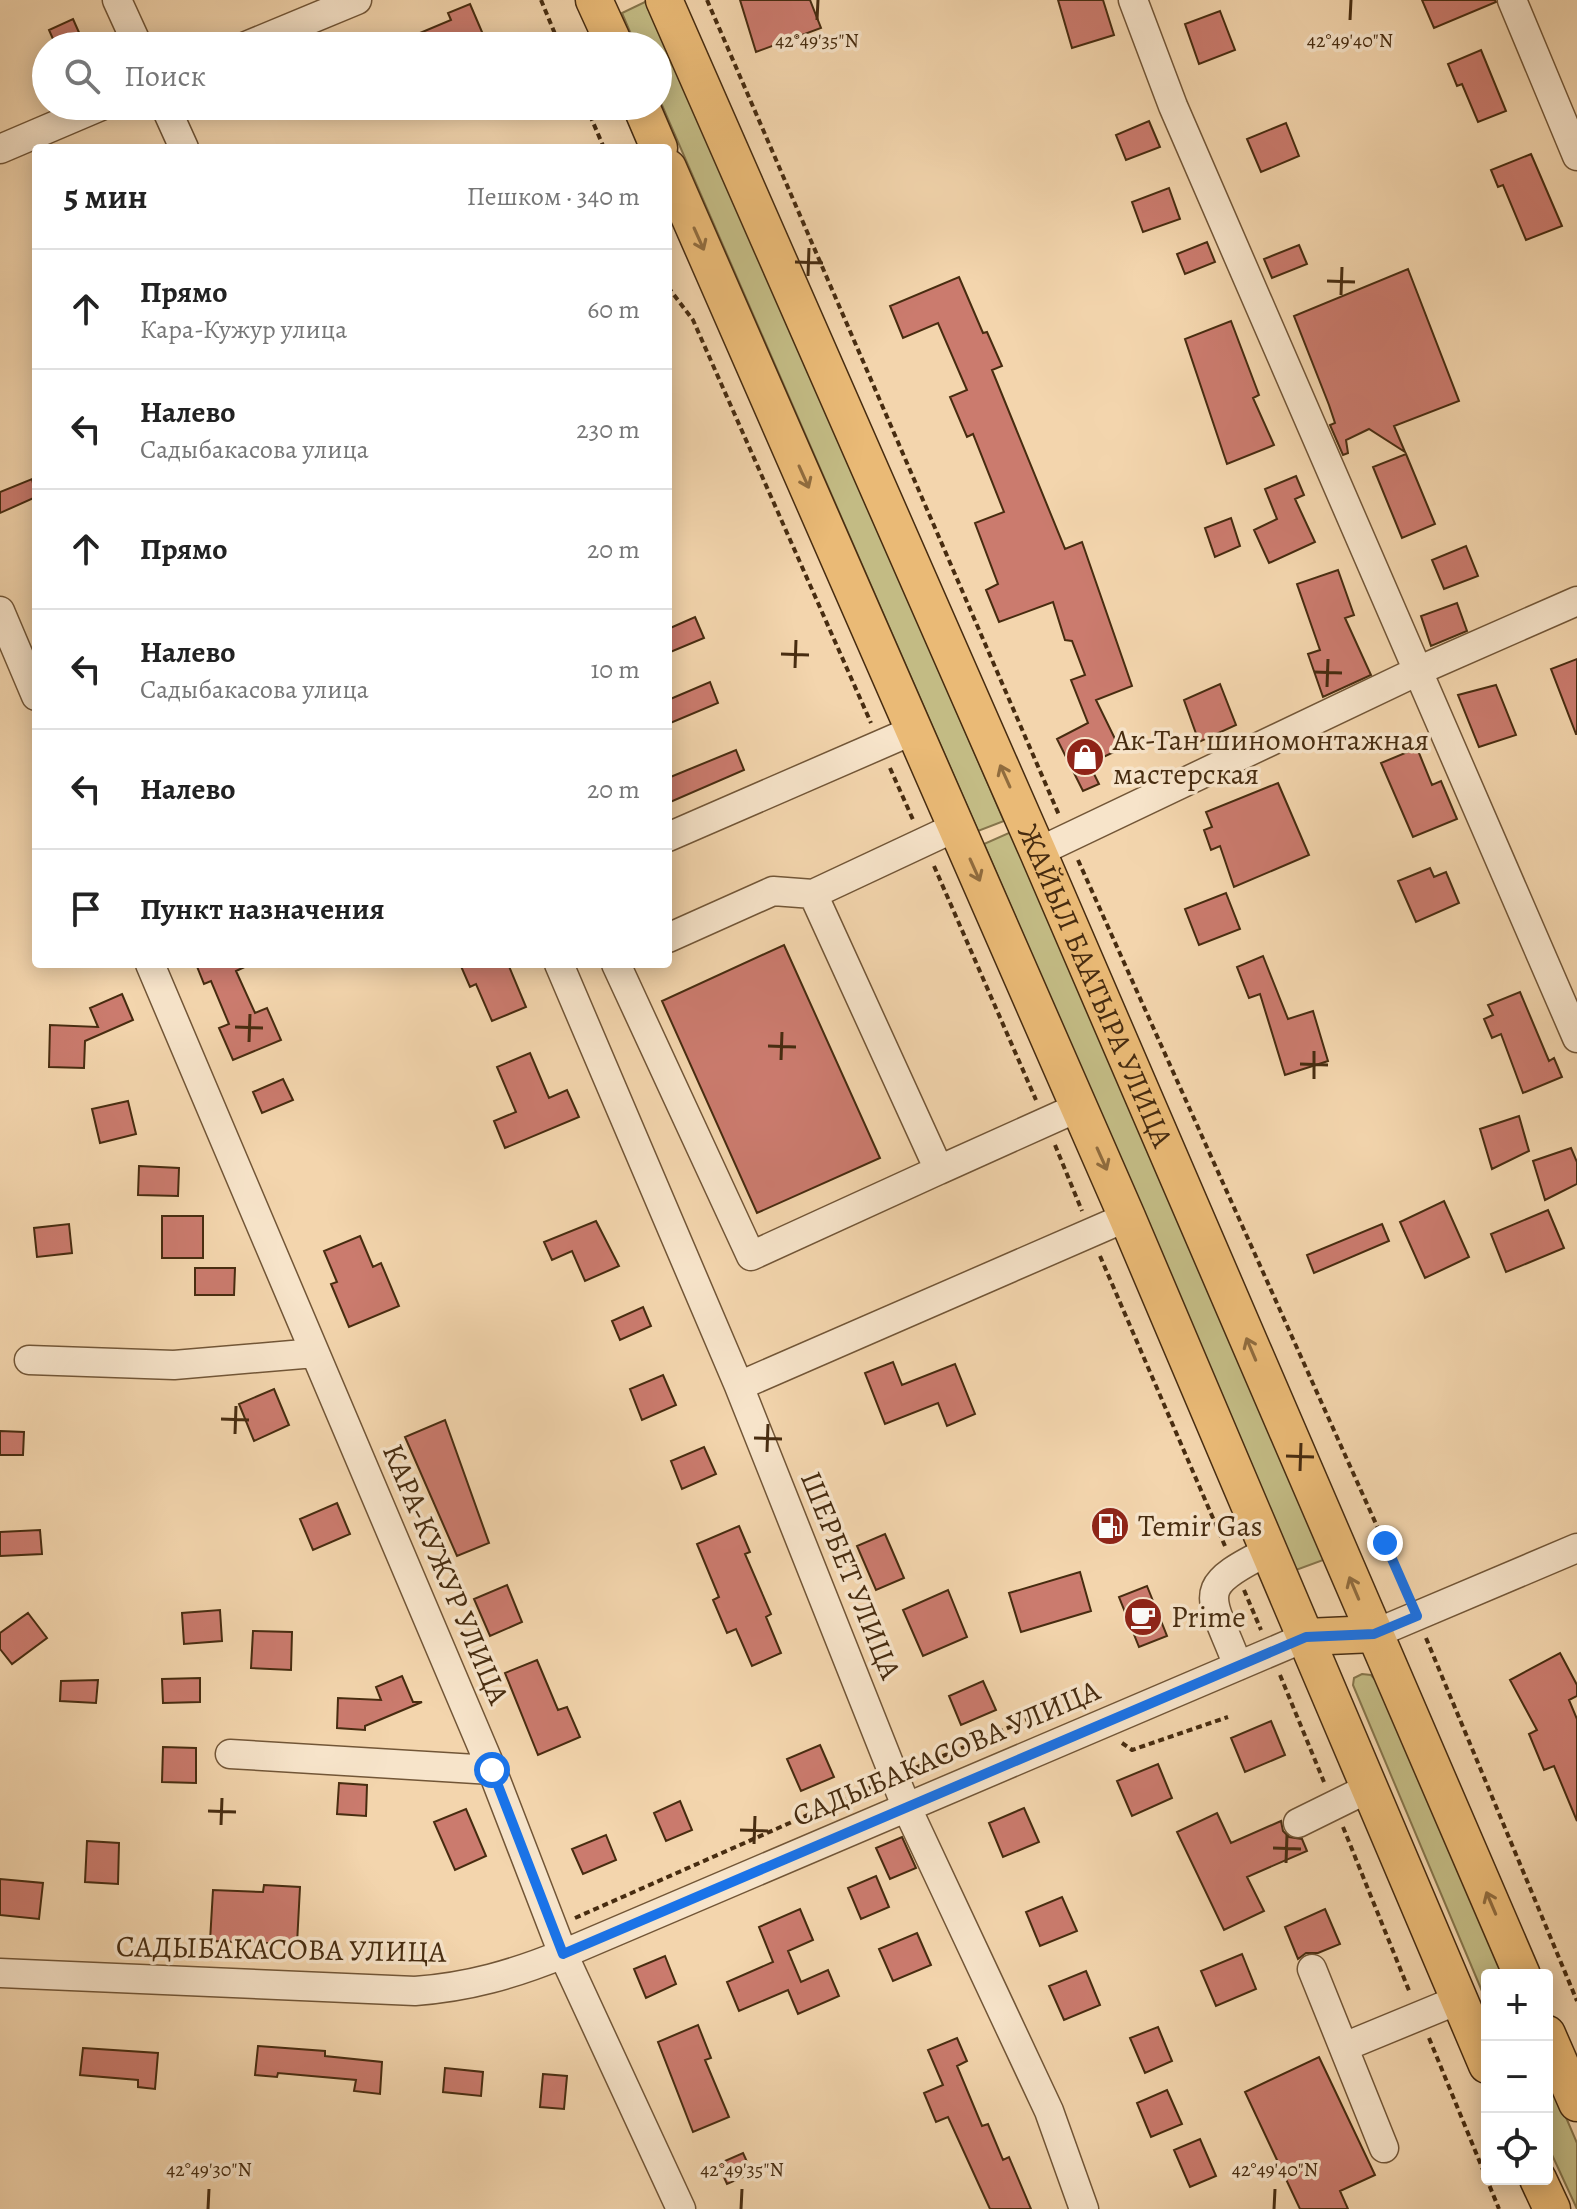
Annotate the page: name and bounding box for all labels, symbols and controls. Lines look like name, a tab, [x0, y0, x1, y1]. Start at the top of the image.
text: 42°49'35"N	[775, 27, 859, 54]
text: 42°49'40"N	[1307, 27, 1393, 54]
search box	[32, 32, 672, 120]
icon: search	[60, 54, 104, 98]
text: Поиск	[124, 56, 206, 96]
text: 5 мин	[64, 173, 148, 220]
text: Пешком · 340 m	[467, 179, 640, 214]
one-way arrow	[693, 226, 708, 251]
text: Прямо	[140, 272, 227, 312]
icon: ahead	[64, 287, 108, 331]
text: 60 m	[587, 292, 640, 327]
text: Кара-Кужур улица	[140, 312, 347, 347]
text: Налево	[140, 392, 235, 432]
icon: left	[64, 407, 108, 451]
text: 230 m	[576, 412, 640, 447]
text: Садыбакасова улица	[140, 432, 369, 467]
one-way arrow	[797, 465, 812, 489]
icon: ahead	[64, 527, 108, 571]
text: Прямо	[140, 529, 227, 569]
text: 20 m	[587, 532, 640, 567]
text: Налево	[140, 632, 235, 672]
icon: left	[64, 647, 108, 691]
text: 10 m	[590, 652, 640, 687]
text: Садыбакасова улица	[140, 672, 369, 707]
place label: Ак-Тан шиномонтажная мастерская	[1112, 720, 1429, 794]
shop icon: Ак-Тан шиномонтажная мастерская	[1064, 736, 1106, 778]
one-way arrow	[996, 764, 1011, 789]
icon: left	[64, 767, 108, 811]
text: Налево	[140, 769, 235, 809]
text: 20 m	[587, 772, 640, 807]
street label: ЖАЙЫЛ БААТЫРА УЛИЦА	[1008, 818, 1183, 1154]
one-way arrow	[968, 857, 983, 881]
icon: arrive	[64, 887, 108, 931]
text: Пункт назначения	[140, 889, 385, 929]
one-way arrow	[1095, 1147, 1110, 1171]
one-way arrow	[1243, 1337, 1258, 1362]
street label: КАРА-КУЖУР УЛИЦА	[373, 1438, 519, 1711]
street label: ШЕРБЕТ УЛИЦА	[791, 1465, 911, 1686]
fuel station icon: Temir Gas	[1089, 1505, 1131, 1547]
place label: Temir Gas	[1138, 1506, 1263, 1546]
route end	[1367, 1525, 1403, 1561]
one-way arrow	[1346, 1576, 1361, 1601]
cafe icon: Prime	[1122, 1596, 1164, 1638]
place label: Prime	[1171, 1597, 1246, 1637]
street label: САДЫБАКАСОВА УЛИЦА	[786, 1670, 1106, 1836]
route start	[474, 1752, 510, 1788]
one-way arrow	[1482, 1892, 1497, 1916]
street label: САДЫБАКАСОВА УЛИЦА	[116, 1926, 447, 1972]
map controls	[1481, 1969, 1553, 2185]
button: +	[1481, 1969, 1553, 2041]
button: −	[1481, 2041, 1553, 2113]
button: locate	[1481, 2113, 1553, 2185]
text: 42°49'30"N	[166, 2156, 252, 2183]
text: 42°49'35"N	[700, 2156, 784, 2183]
text: 42°49'40"N	[1232, 2156, 1318, 2183]

